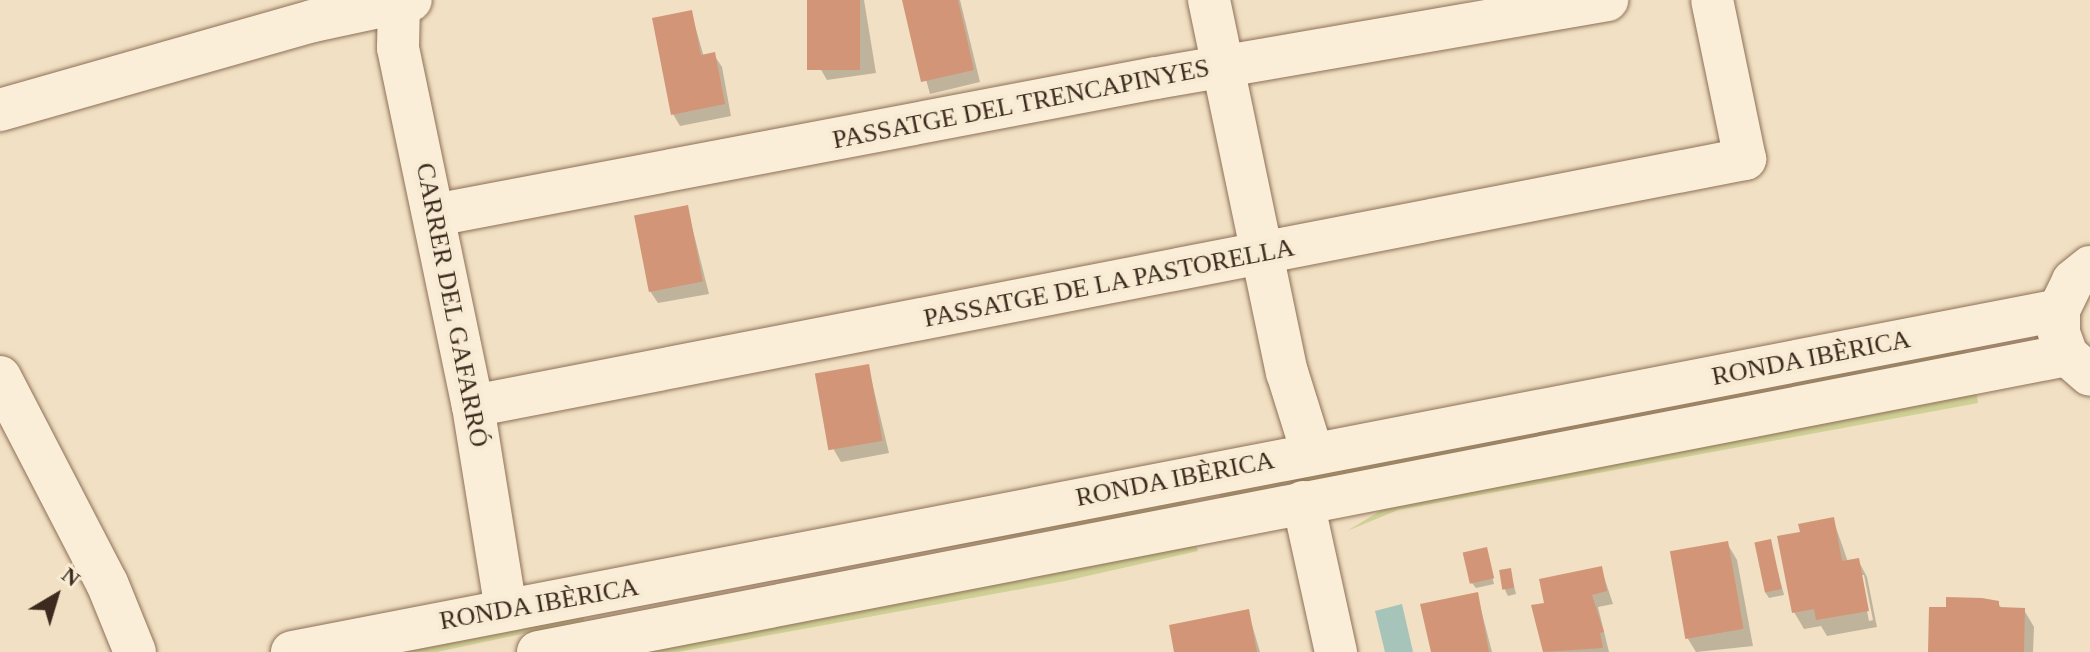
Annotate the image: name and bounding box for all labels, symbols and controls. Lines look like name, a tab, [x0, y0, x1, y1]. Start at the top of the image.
street label: PASSATGE DEL TRENCAPINYES	[829, 52, 1213, 156]
street label: CARRER DEL GAFARRÓ	[409, 160, 495, 450]
street label: PASSATGE DE LA PASTORELLA	[920, 232, 1298, 334]
street label: RONDA IBÈRICA	[1708, 323, 1914, 393]
street label: RONDA IBÈRICA	[1072, 444, 1278, 514]
north arrow	[16, 556, 96, 636]
text: N	[57, 562, 85, 591]
street label: RONDA IBÈRICA	[436, 571, 642, 637]

